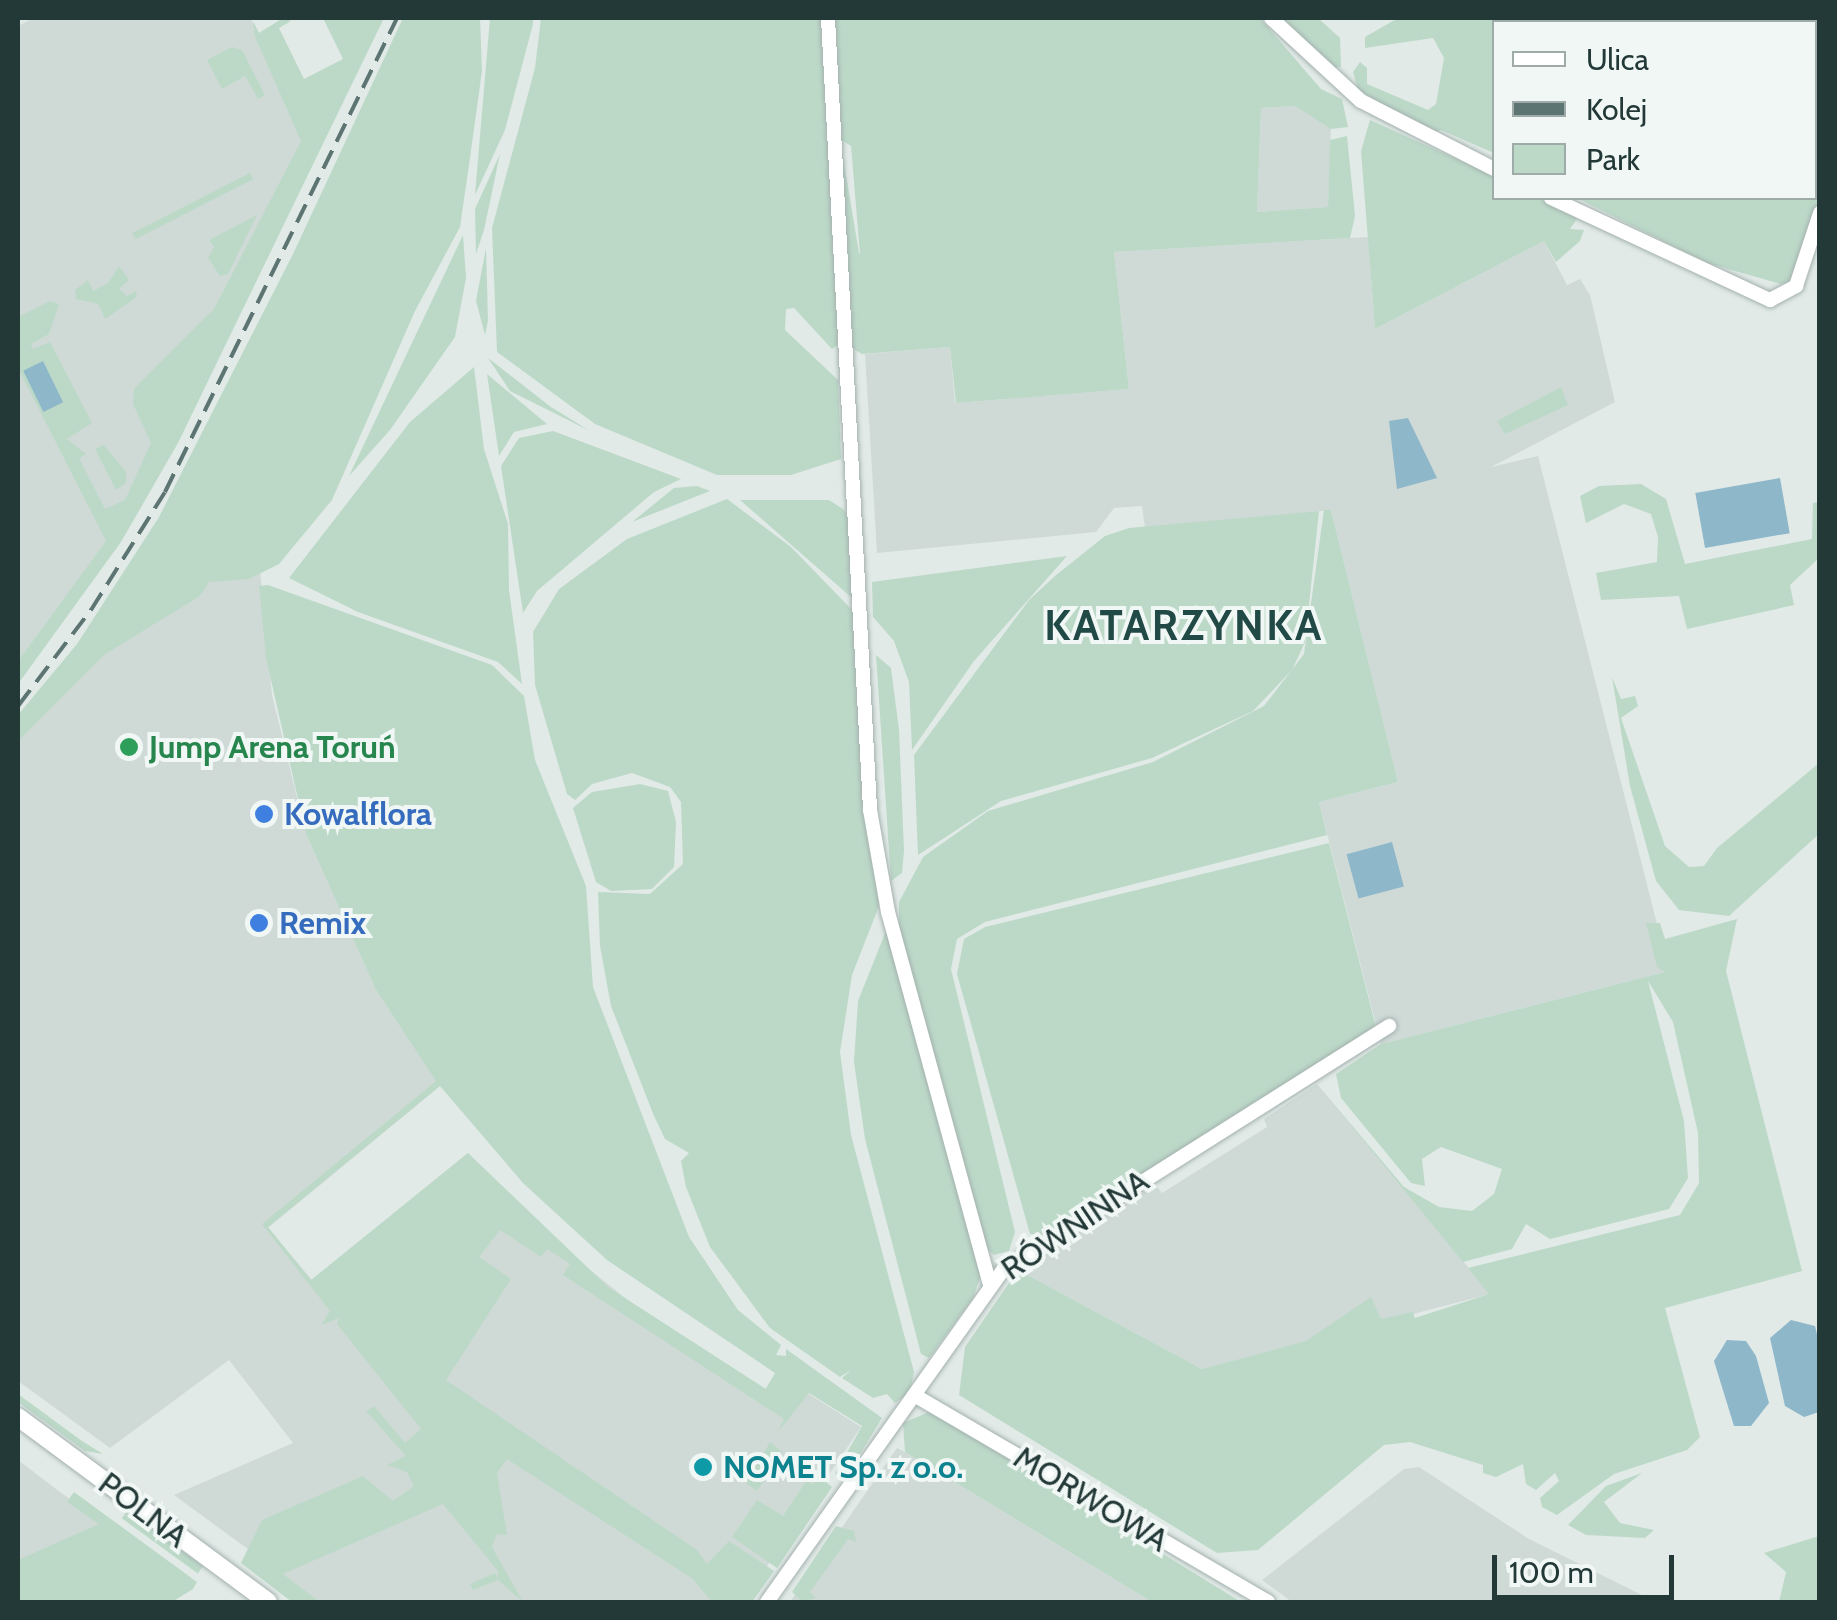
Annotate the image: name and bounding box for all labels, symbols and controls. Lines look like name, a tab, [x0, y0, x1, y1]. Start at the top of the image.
legend	[1492, 20, 1817, 200]
text: Ulica	[1586, 41, 1649, 78]
text: Kolej	[1586, 91, 1647, 128]
text: Park	[1586, 141, 1640, 178]
district label: KATARZYNKA	[1044, 600, 1324, 650]
place label: Jump Arena Toruń	[149, 728, 396, 766]
marker: Jump Arena Toruń	[118, 736, 140, 758]
place label: Kowalflora	[284, 795, 432, 833]
marker: Kowalflora	[253, 803, 275, 825]
place label: Remix	[279, 904, 366, 942]
marker: Remix	[248, 912, 270, 934]
street label: RÓWNINNA	[994, 1162, 1156, 1288]
street label: MORWOWA	[1007, 1438, 1175, 1560]
place label: NOMET Sp. z o.o.	[723, 1448, 963, 1486]
marker: NOMET Sp. z o.o.	[692, 1456, 714, 1478]
street label: POLNA	[91, 1464, 195, 1556]
scale bar	[1497, 1535, 1680, 1597]
text: 100 m	[1509, 1554, 1594, 1591]

